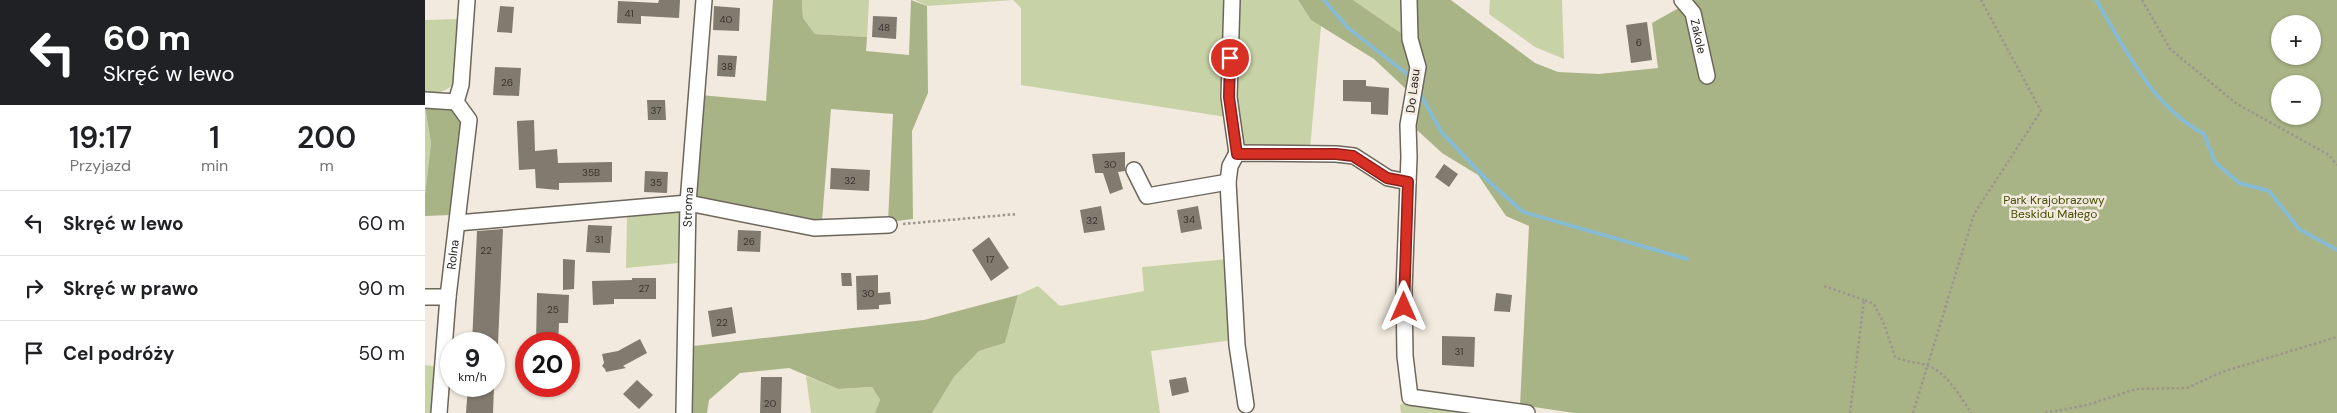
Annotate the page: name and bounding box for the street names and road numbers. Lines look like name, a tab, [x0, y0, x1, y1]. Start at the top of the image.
street label: Zakole	[1687, 17, 1710, 56]
street label: Do Lasu	[1402, 68, 1424, 114]
street label: Stroma	[680, 186, 697, 227]
street label: Rolna	[443, 239, 463, 270]

